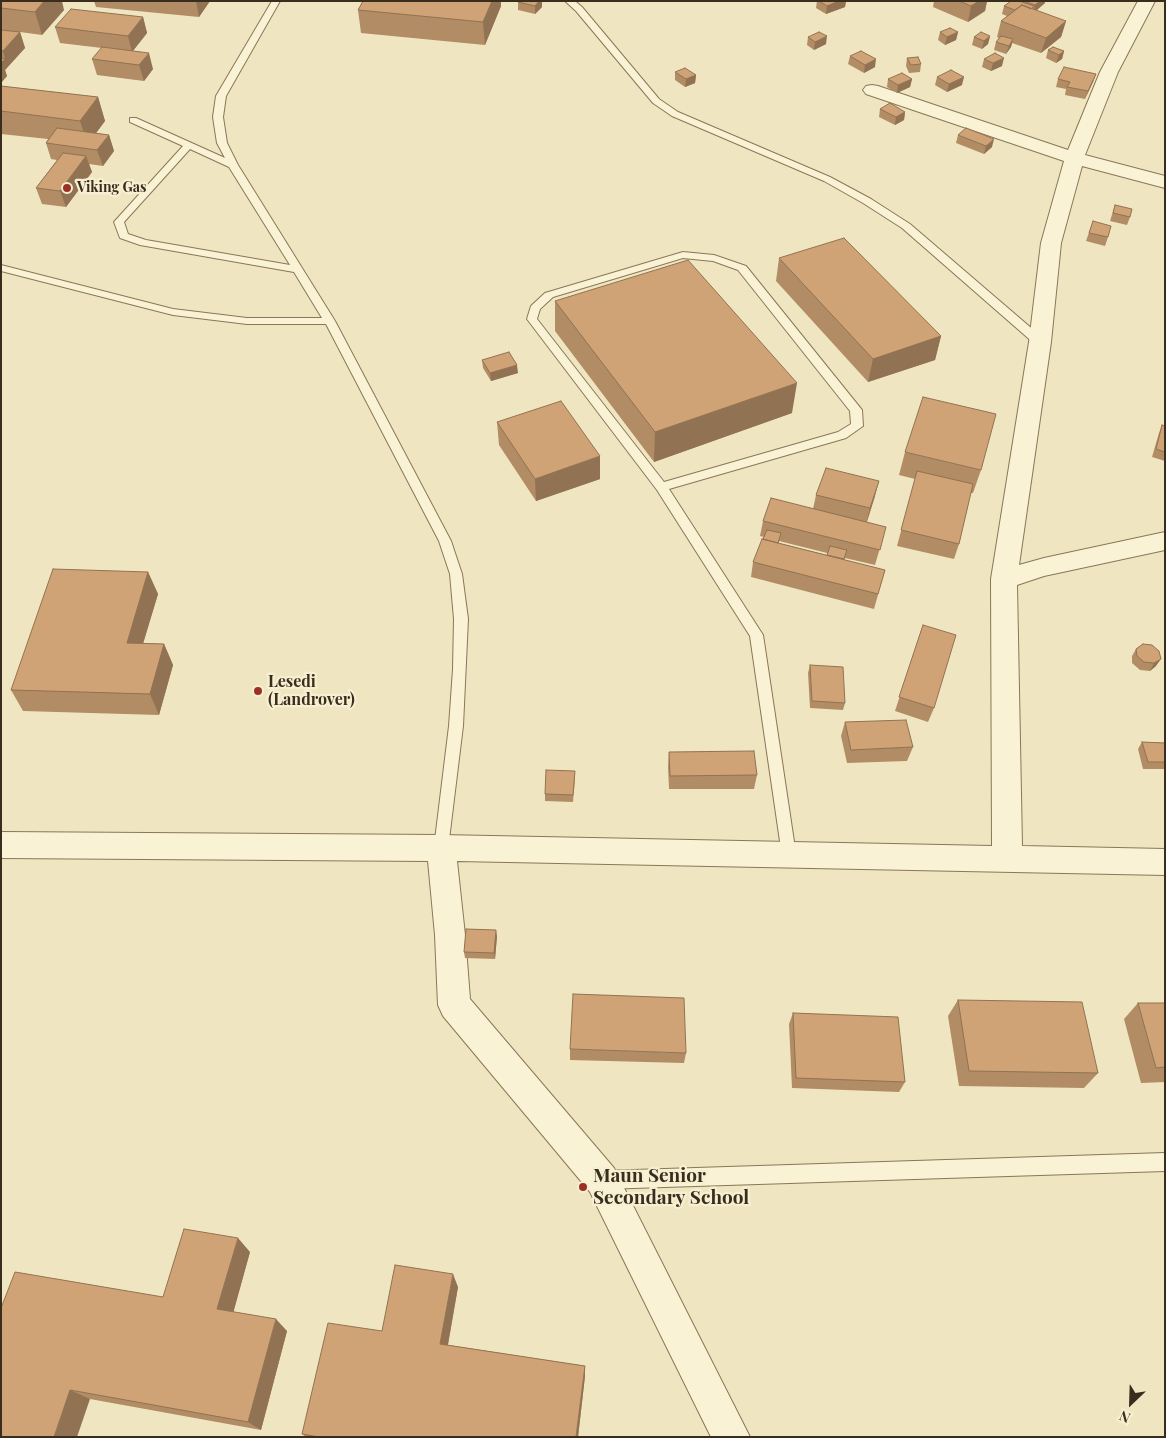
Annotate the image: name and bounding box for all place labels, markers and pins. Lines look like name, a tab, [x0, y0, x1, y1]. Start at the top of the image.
place label: Viking Gas	[77, 180, 146, 196]
marker: Viking Gas	[61, 182, 73, 194]
place label: Lesedi (Landrover)	[268, 672, 355, 710]
marker: Lesedi (Landrover)	[252, 685, 264, 697]
place label: Maun Senior Secondary School	[593, 1165, 749, 1209]
marker: Maun Senior Secondary School	[577, 1181, 589, 1193]

